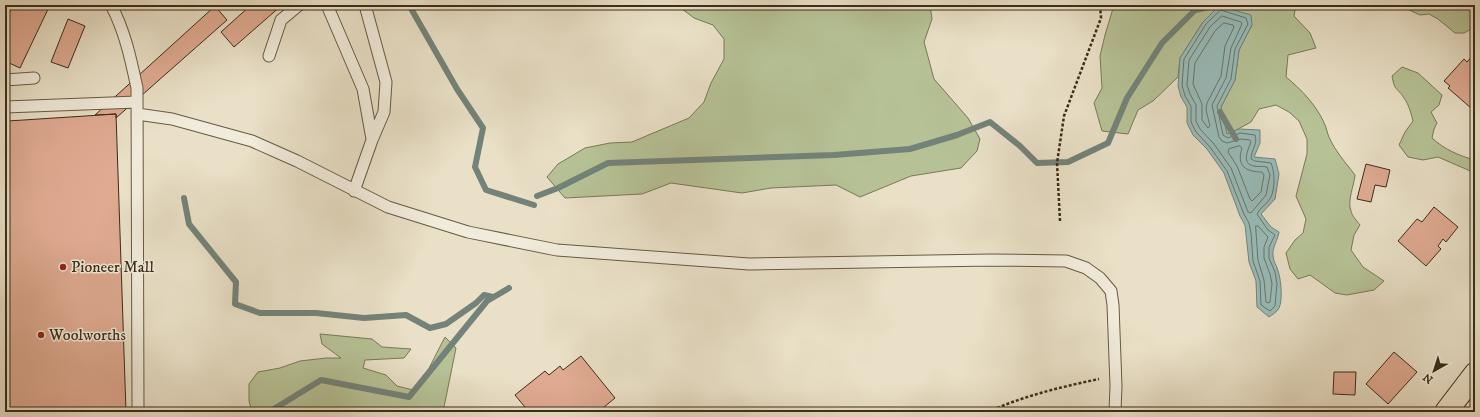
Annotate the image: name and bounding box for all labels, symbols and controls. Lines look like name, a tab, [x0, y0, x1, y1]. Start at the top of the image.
place label: Pioneer Mall	[71, 257, 154, 277]
marker: Pioneer Mall	[58, 262, 68, 272]
place label: Woolworths	[48, 325, 126, 345]
marker: Woolworths	[36, 330, 46, 340]
north arrow	[1414, 351, 1454, 391]
text: N	[1420, 370, 1436, 386]

